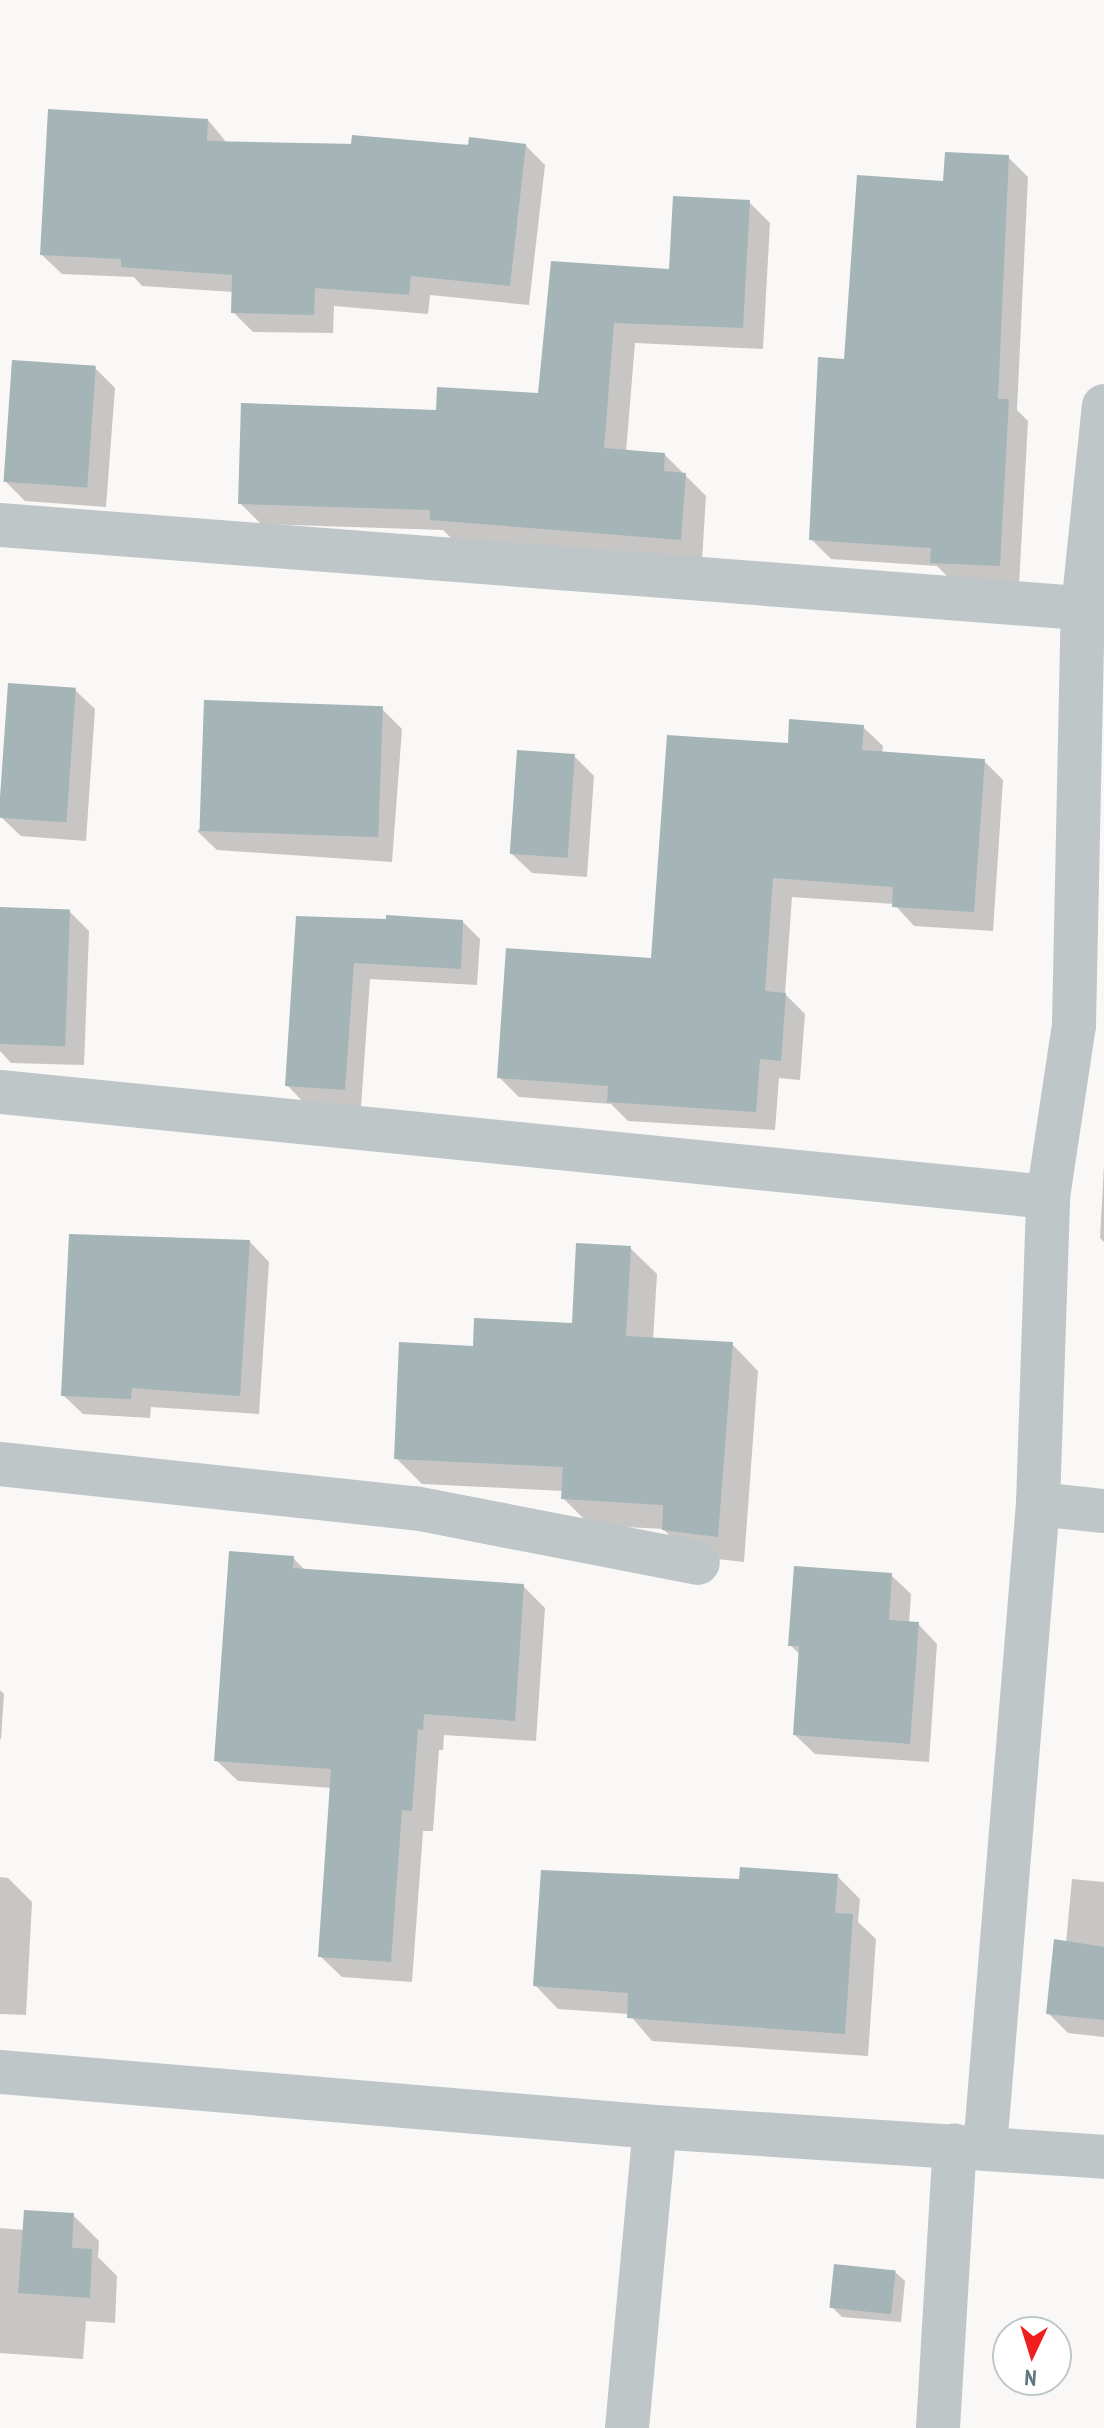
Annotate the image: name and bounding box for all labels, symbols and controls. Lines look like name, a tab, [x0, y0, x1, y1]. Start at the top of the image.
north arrow	[992, 2316, 1072, 2396]
text: N	[1024, 2364, 1037, 2392]

